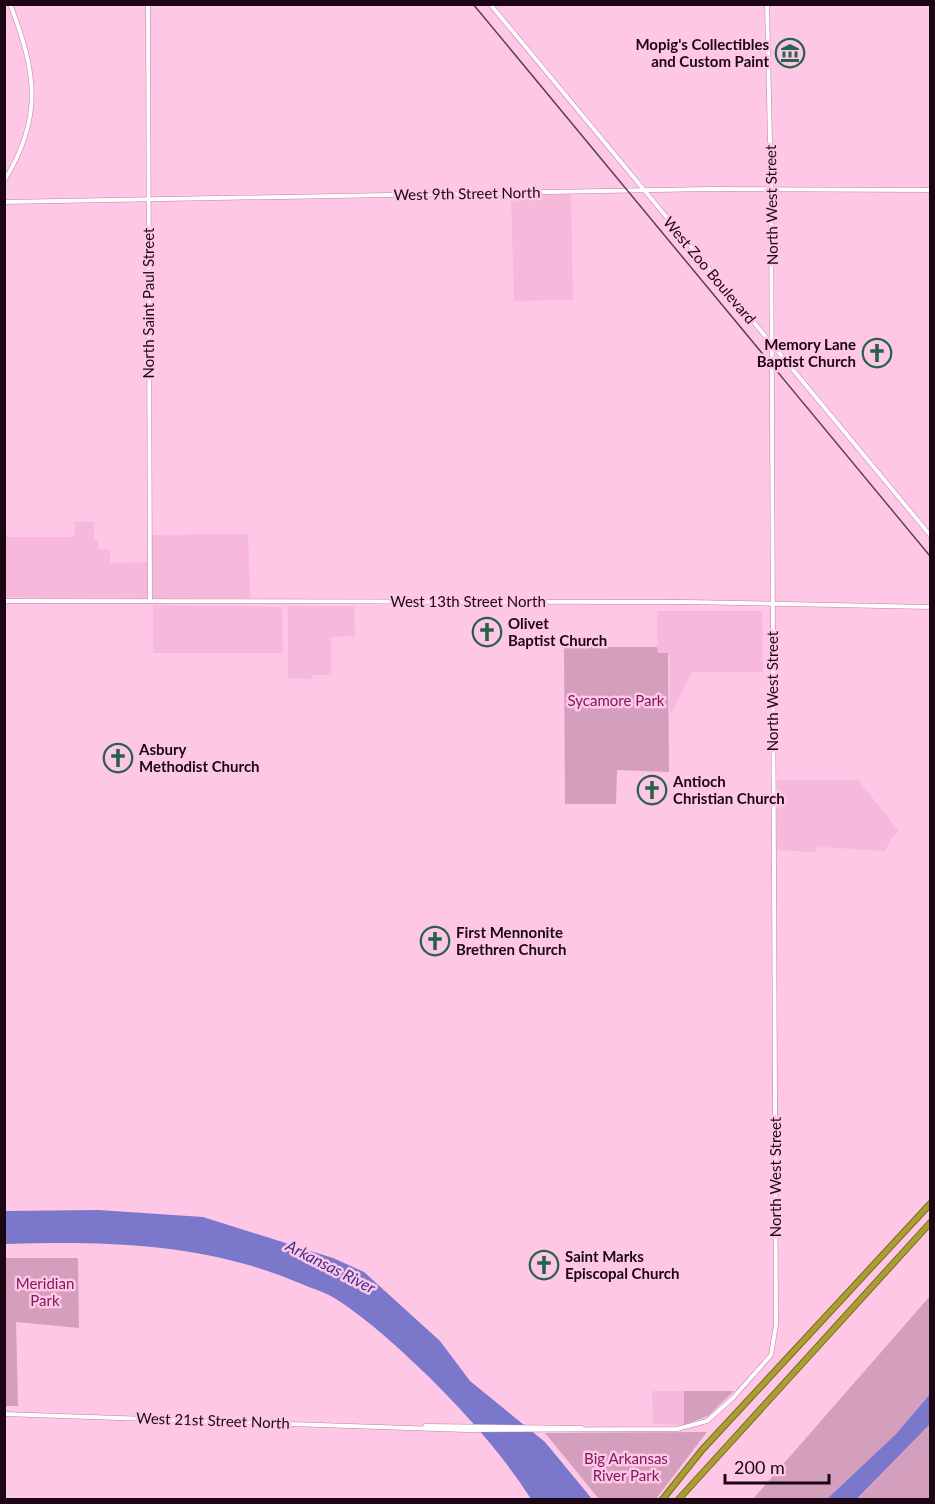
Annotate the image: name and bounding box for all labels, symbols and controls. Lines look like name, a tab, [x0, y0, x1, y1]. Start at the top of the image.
place label: Mopig's Collectibles and Custom Paint	[635, 35, 769, 70]
museum icon: Mopig's Collectibles and Custom Paint	[774, 37, 806, 69]
street label: North West Street	[761, 144, 781, 265]
street label: West 9th Street North	[393, 183, 541, 203]
street label: West Zoo Boulevard	[660, 213, 760, 327]
street label: North Saint Paul Street	[139, 227, 157, 378]
place label: Memory Lane Baptist Church	[757, 335, 856, 370]
church icon: Memory Lane Baptist Church	[861, 337, 893, 369]
street label: West 13th Street North	[390, 592, 546, 610]
place label: Olivet Baptist Church	[508, 614, 607, 649]
church icon: Olivet Baptist Church	[471, 616, 503, 648]
street label: North West Street	[763, 630, 781, 751]
park label: Sycamore Park	[568, 691, 665, 709]
place label: Asbury Methodist Church	[138, 740, 260, 775]
church icon: Asbury Methodist Church	[102, 742, 134, 774]
place label: Antioch Christian Church	[672, 772, 785, 807]
church icon: Antioch Christian Church	[636, 774, 668, 806]
place label: First Mennonite Brethren Church	[456, 923, 567, 958]
church icon: First Mennonite Brethren Church	[419, 925, 451, 957]
street label: North West Street	[766, 1116, 784, 1237]
water label: Arkansas River	[282, 1235, 379, 1297]
place label: Saint Marks Episcopal Church	[565, 1247, 680, 1282]
church icon: Saint Marks Episcopal Church	[528, 1249, 560, 1281]
park label: Meridian Park	[16, 1274, 74, 1309]
street label: West 21st Street North	[136, 1408, 290, 1432]
scale bar	[725, 1447, 828, 1485]
park label: Big Arkansas River Park	[584, 1449, 668, 1484]
text: 200 m	[734, 1456, 785, 1478]

